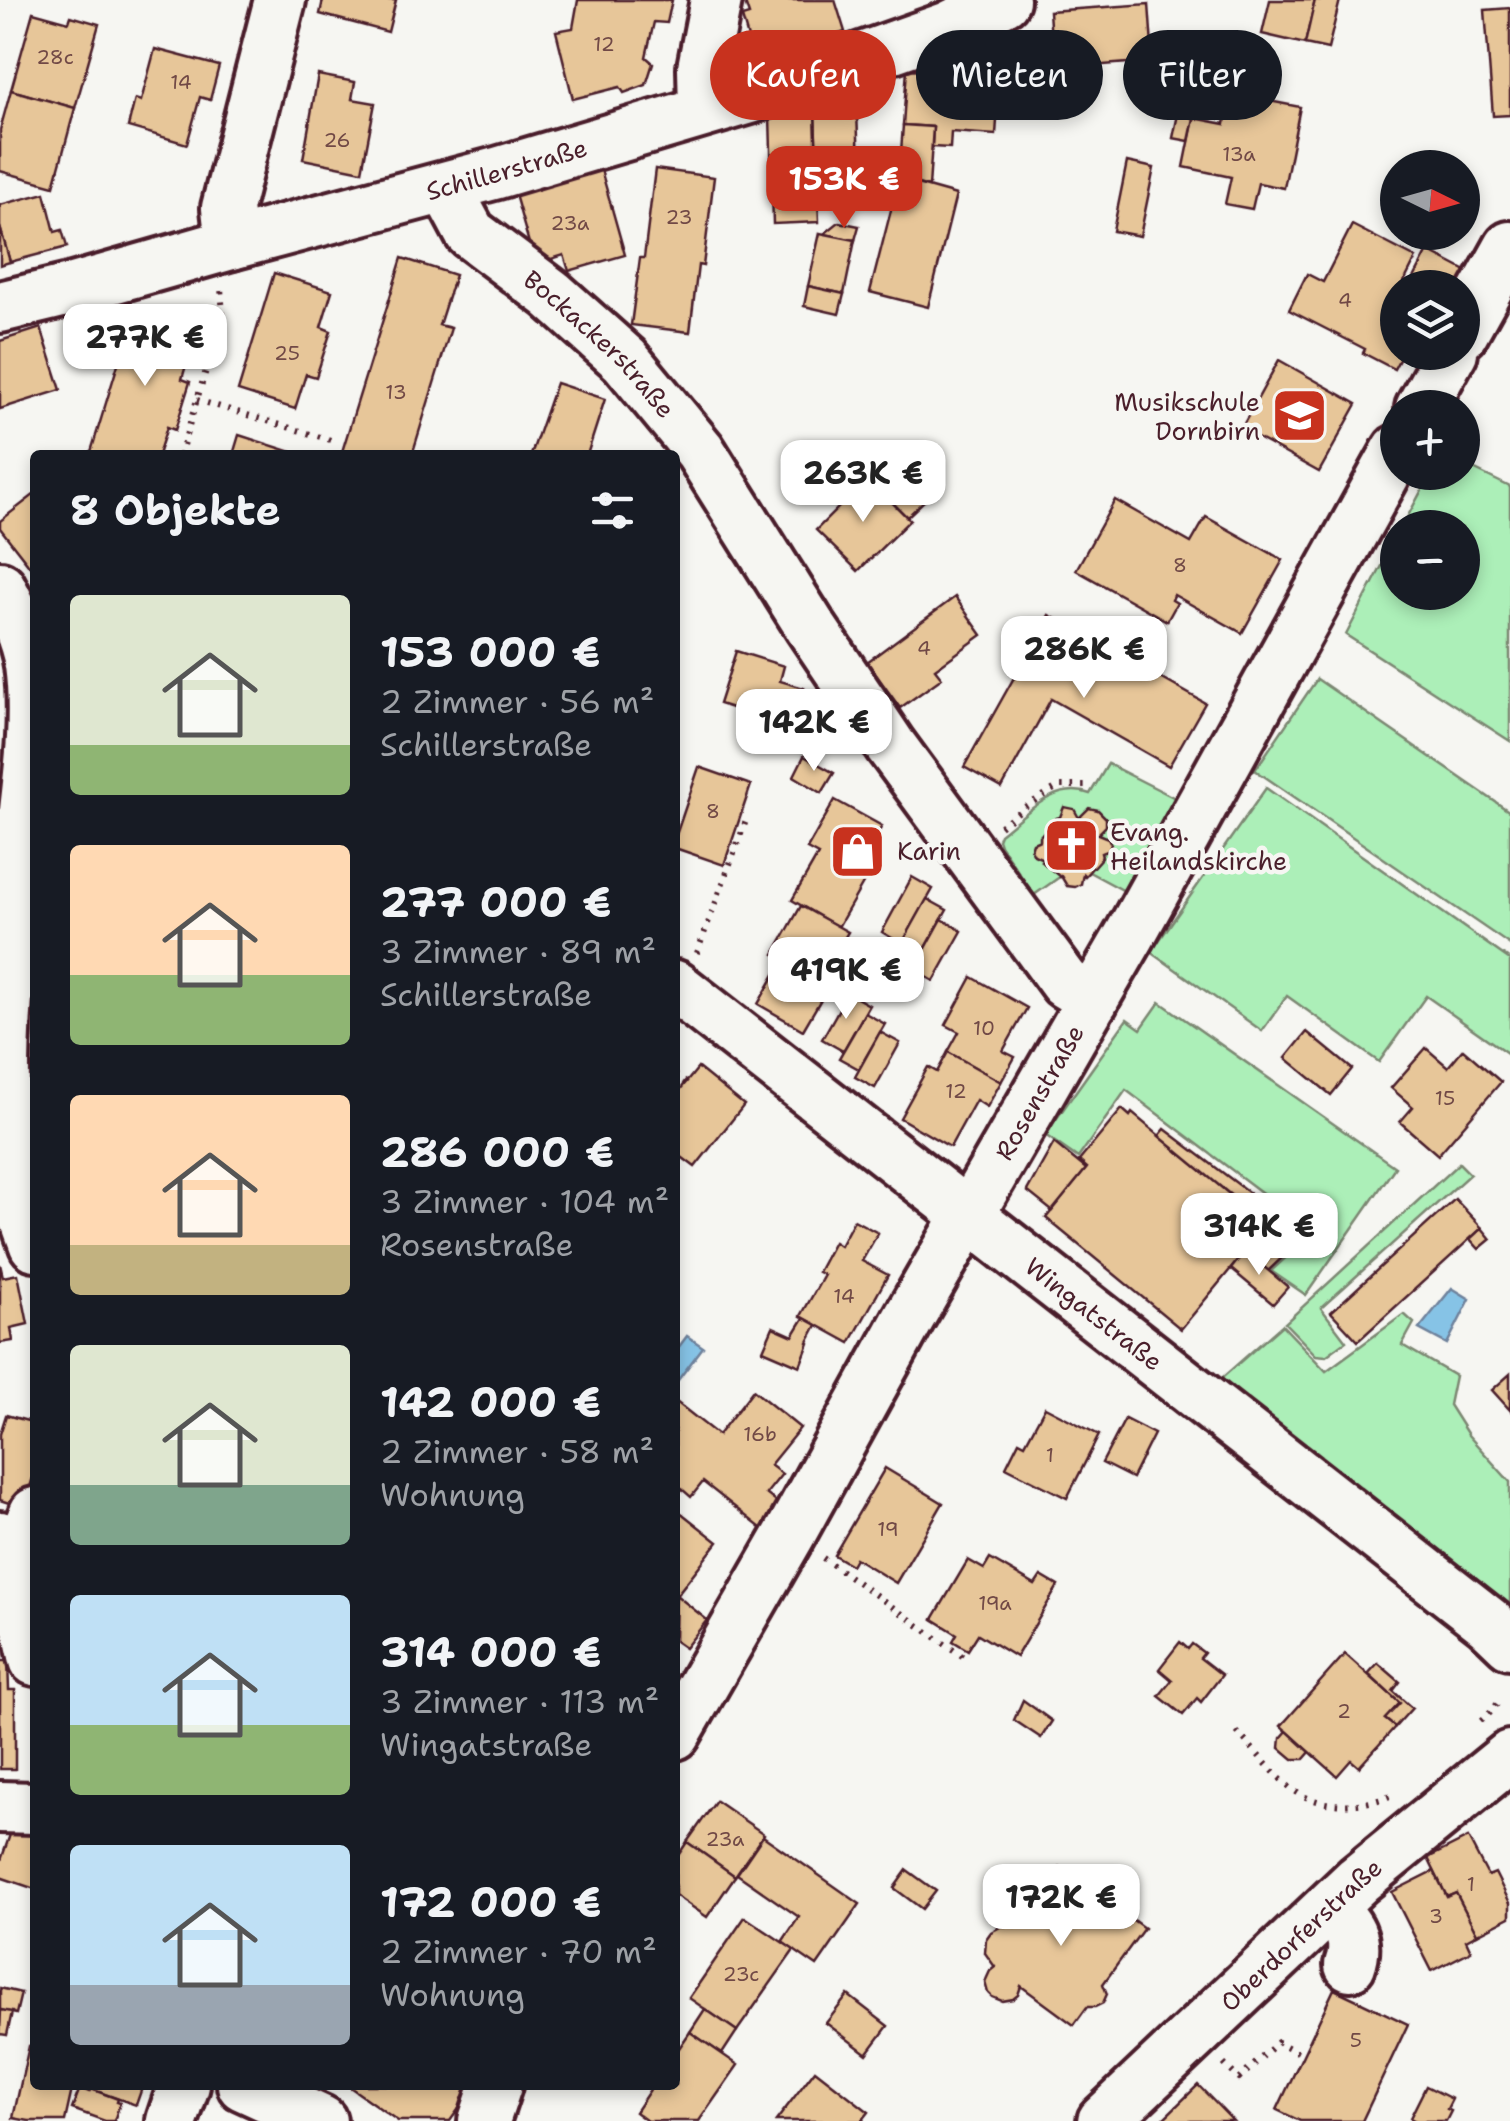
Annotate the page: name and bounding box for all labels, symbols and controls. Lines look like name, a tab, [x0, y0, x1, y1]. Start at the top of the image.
chip: Kaufen	[710, 30, 896, 120]
chip: Mieten	[916, 30, 1103, 120]
chip: Filter	[1123, 30, 1282, 120]
house number: 12	[593, 31, 615, 57]
house number: 28c	[36, 44, 74, 70]
house number: 14	[170, 69, 192, 95]
house number: 26	[323, 127, 351, 153]
street label: Schillerstraße	[422, 130, 591, 208]
house number: 13a	[1222, 141, 1256, 167]
pin: 153K €	[763, 146, 925, 231]
north arrow	[1380, 150, 1480, 250]
map controls	[1380, 150, 1480, 610]
text: 153K €	[788, 157, 900, 200]
house number: 23	[666, 204, 692, 230]
house number: 23a	[551, 210, 590, 236]
street label: Bockackerstraße	[517, 262, 683, 425]
button: layers	[1380, 270, 1480, 370]
house number: 4	[1338, 287, 1352, 313]
pin: 277K €	[64, 304, 226, 389]
text: 277K €	[85, 315, 205, 358]
house number: 25	[274, 340, 300, 366]
house number: 13	[385, 379, 407, 405]
place label: Musikschule Dornbirn	[1114, 385, 1260, 448]
school or university icon: Musikschule Dornbirn	[1269, 386, 1329, 446]
button: +	[1380, 390, 1480, 490]
pin: 263K €	[782, 440, 944, 525]
text: 263K €	[803, 451, 923, 494]
text: 8 Objekte	[70, 482, 281, 538]
icon: filters	[585, 483, 640, 538]
button: −	[1380, 510, 1480, 610]
house number: 8	[1173, 552, 1187, 578]
pin: 286K €	[1003, 616, 1165, 701]
text: 153 000 €	[380, 624, 600, 680]
text: 286K €	[1023, 627, 1145, 670]
icon: home	[150, 635, 270, 755]
house number: 4	[917, 635, 931, 661]
text: 2 Zimmer · 56 m²	[380, 680, 654, 723]
pin: 142K €	[733, 689, 895, 774]
text: 142K €	[758, 700, 870, 743]
text: Schillerstraße	[380, 723, 592, 766]
house number: 8	[706, 798, 720, 824]
place label: Evang. Heilandskirche	[1110, 815, 1287, 878]
church icon: Evang. Heilandskirche	[1041, 816, 1101, 876]
shop icon: Karin	[828, 821, 888, 881]
place label: Karin	[897, 834, 961, 868]
text: 277 000 €	[380, 874, 611, 930]
icon: home	[150, 885, 270, 1005]
text: 3 Zimmer · 89 m²	[380, 930, 656, 973]
pin: 419K €	[765, 937, 927, 1022]
text: 419K €	[790, 948, 902, 991]
text: Schillerstraße	[380, 973, 592, 1016]
house number: 10	[973, 1015, 995, 1041]
street label: Rosenstraße	[987, 1018, 1092, 1166]
house number: 12	[945, 1078, 967, 1104]
house number: 15	[1435, 1085, 1455, 1111]
text: 286 000 €	[380, 1124, 614, 1180]
icon: home	[150, 1135, 270, 1255]
text: 3 Zimmer · 104 m²	[380, 1180, 669, 1223]
pin: 314K €	[1178, 1193, 1340, 1278]
text: 314K €	[1203, 1204, 1315, 1247]
text: Rosenstraße	[380, 1223, 574, 1266]
street label: Wingatstraße	[1018, 1249, 1170, 1378]
house number: 14	[833, 1283, 855, 1309]
text: 142 000 €	[380, 1374, 601, 1430]
icon: home	[150, 1385, 270, 1505]
house number: 16b	[743, 1421, 777, 1447]
text: 2 Zimmer · 58 m²	[380, 1430, 654, 1473]
house number: 1	[1046, 1442, 1054, 1468]
text: Wohnung	[380, 1473, 525, 1516]
house number: 19	[877, 1516, 899, 1542]
house number: 19a	[978, 1590, 1012, 1616]
text: 314 000 €	[380, 1624, 602, 1680]
icon: home	[150, 1635, 270, 1755]
text: 3 Zimmer · 113 m²	[380, 1680, 659, 1723]
house number: 2	[1337, 1698, 1351, 1724]
text: Wingatstraße	[380, 1723, 592, 1766]
house number: 23a	[706, 1826, 745, 1852]
street label: Oberdorferstraße	[1213, 1850, 1389, 2019]
pin: 172K €	[980, 1864, 1142, 1949]
house number: 1	[1467, 1871, 1475, 1897]
text: 172 000 €	[380, 1874, 602, 1930]
text: 172K €	[1005, 1875, 1117, 1918]
icon: home	[150, 1885, 270, 2005]
house number: 3	[1429, 1903, 1443, 1929]
text: 2 Zimmer · 70 m²	[380, 1930, 657, 1973]
house number: 23c	[723, 1961, 759, 1987]
text: Wohnung	[380, 1973, 525, 2016]
house number: 5	[1350, 2027, 1362, 2053]

